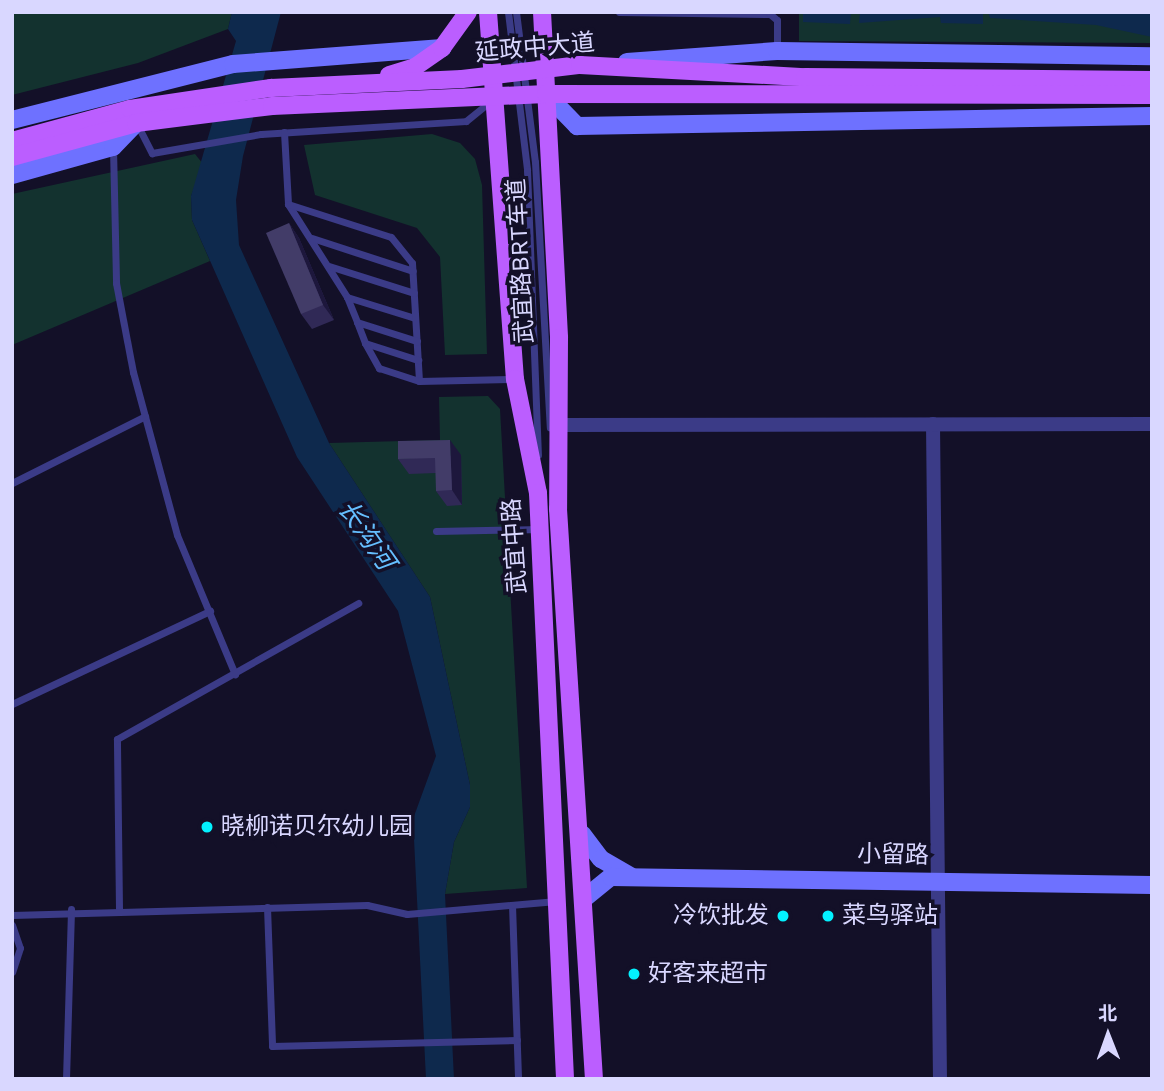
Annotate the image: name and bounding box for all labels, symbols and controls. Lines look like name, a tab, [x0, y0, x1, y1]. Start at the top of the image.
street label: 延政中大道	[474, 28, 596, 68]
street label: 武宜路BRT车道	[502, 178, 540, 344]
water label: 长沟河	[331, 494, 401, 576]
street label: 武宜中路	[497, 497, 533, 595]
place label: 晓柳诺贝尔幼儿园	[221, 813, 413, 841]
marker: 晓柳诺贝尔幼儿园	[199, 819, 215, 835]
street label: 小留路	[857, 840, 929, 870]
place label: 冷饮批发	[673, 902, 769, 930]
place label: 菜鸟驿站	[842, 902, 938, 930]
marker: 冷饮批发	[775, 908, 791, 924]
marker: 菜鸟驿站	[820, 908, 836, 924]
place label: 好客来超市	[648, 960, 768, 988]
marker: 好客来超市	[626, 966, 642, 982]
north arrow	[1073, 1000, 1143, 1070]
text: 北	[1098, 1002, 1117, 1025]

